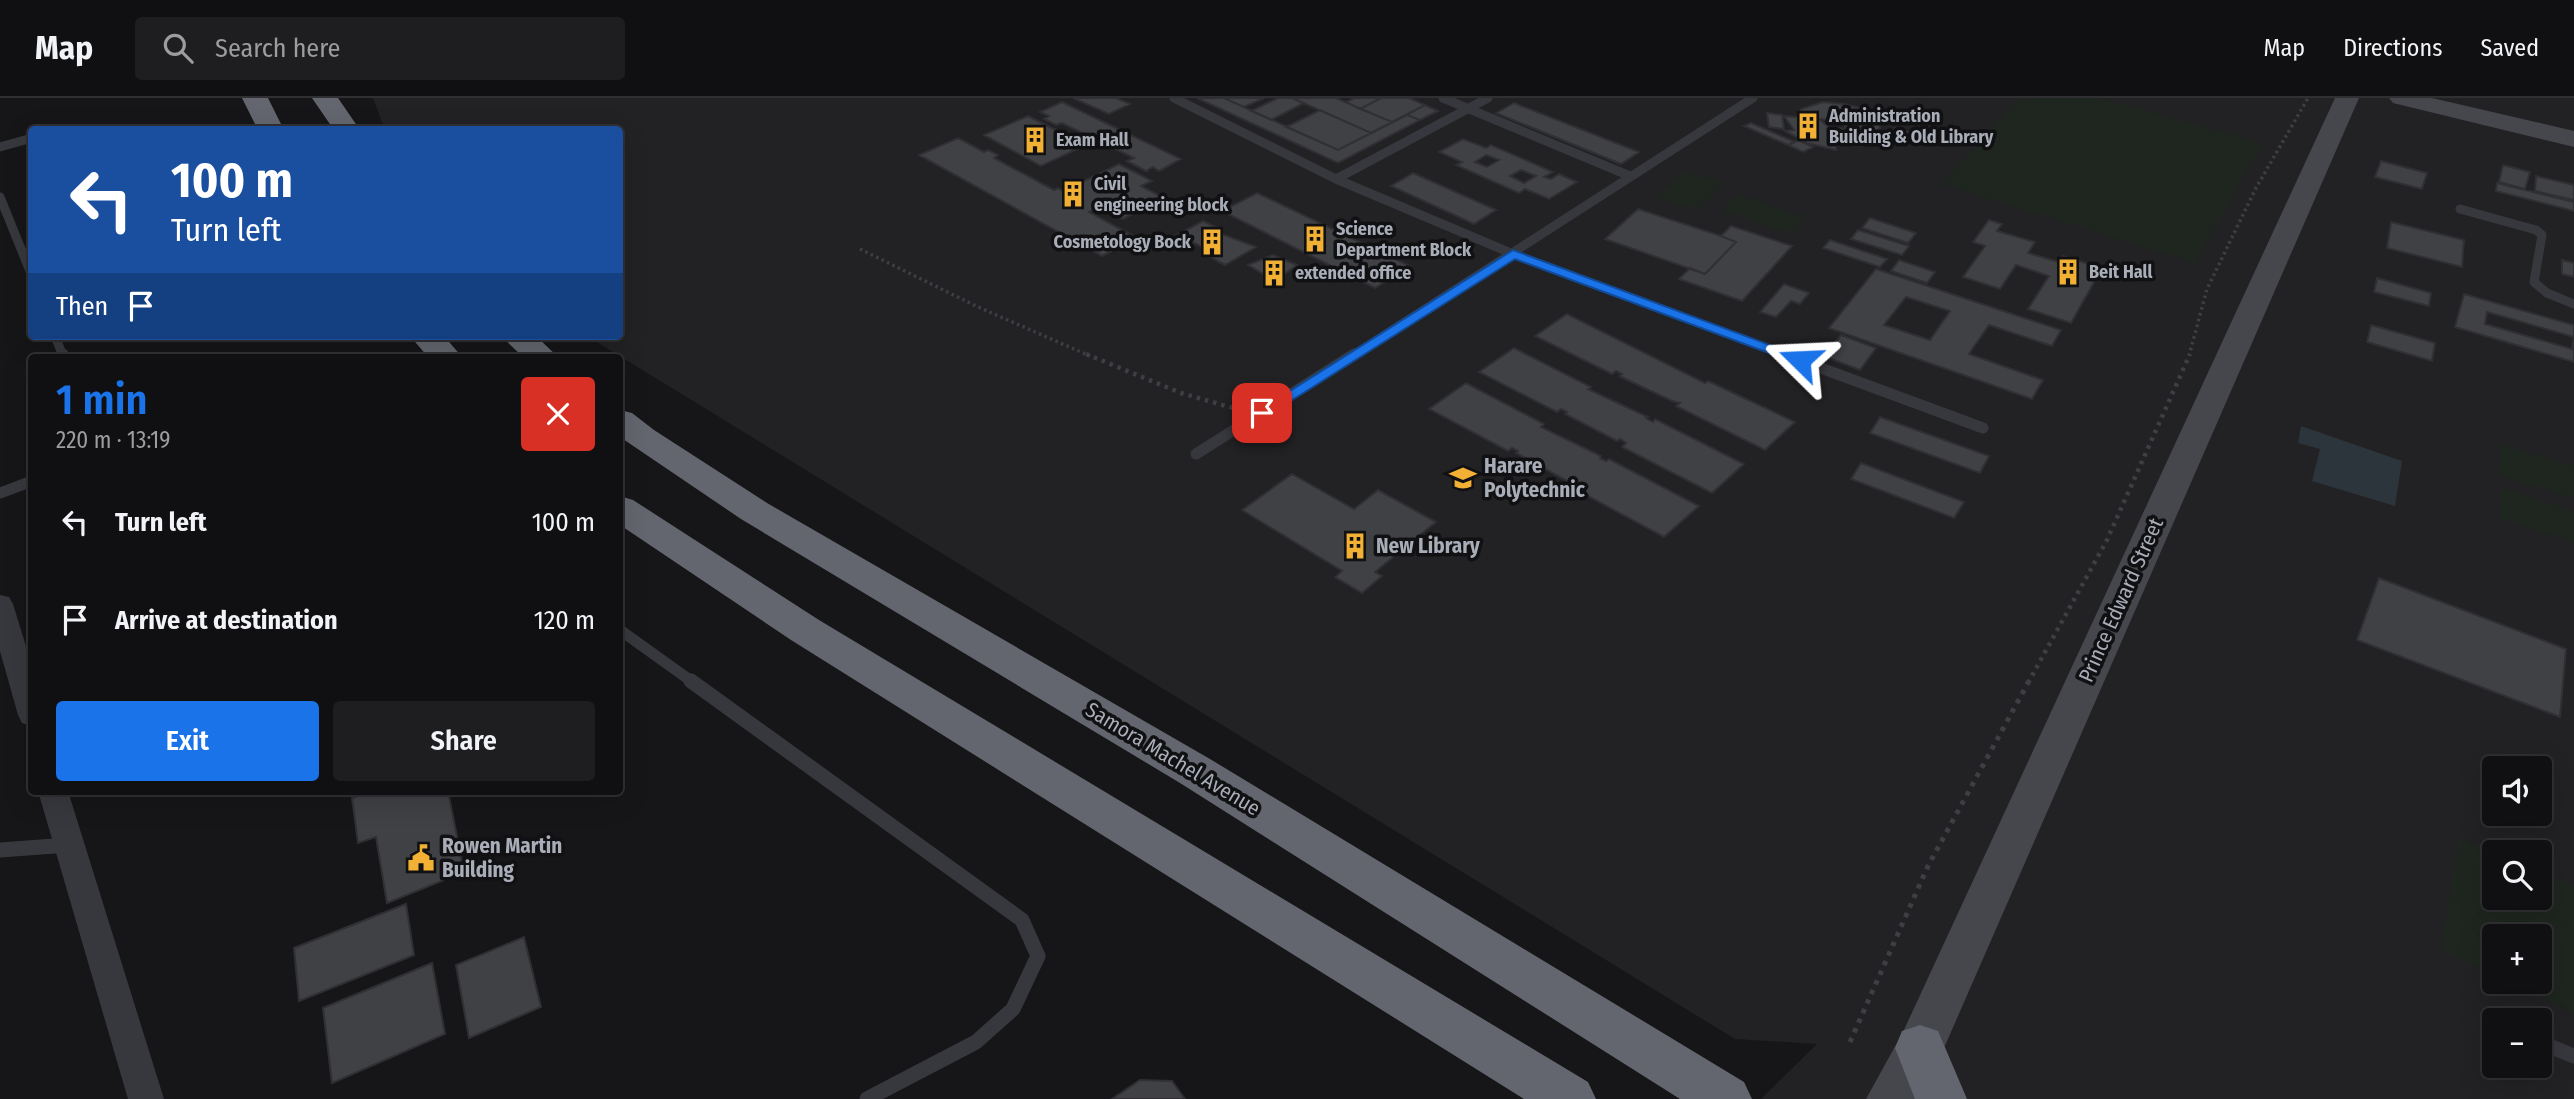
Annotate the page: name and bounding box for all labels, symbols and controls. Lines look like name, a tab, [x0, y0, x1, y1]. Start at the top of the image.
search box	[135, 17, 625, 80]
text: Map	[35, 28, 93, 68]
icon: search	[159, 29, 197, 67]
text: Search here	[215, 33, 340, 64]
text: Map	[2264, 34, 2305, 62]
text: Directions	[2343, 34, 2442, 62]
text: Saved	[2480, 34, 2539, 62]
place label: Administration Building & Old Library	[1828, 105, 1994, 148]
building icon: Administration Building & Old Library	[1793, 111, 1823, 141]
building icon: Exam Hall	[1020, 125, 1050, 155]
place label: Exam Hall	[1056, 129, 1129, 151]
text: 100 m	[171, 151, 293, 210]
icon: left	[56, 154, 147, 245]
place label: Civil engineering block	[1094, 173, 1229, 216]
building icon: Civil engineering block	[1058, 179, 1088, 209]
text: Turn left	[171, 211, 281, 249]
place label: Science Department Block	[1336, 218, 1472, 261]
building icon: Science Department Block	[1300, 224, 1330, 254]
building icon: Cosmetology Bock	[1197, 227, 1227, 257]
place label: Cosmetology Bock	[1054, 231, 1192, 253]
building icon: Beit Hall	[2053, 257, 2083, 287]
building icon: extended office	[1259, 258, 1289, 288]
place label: Beit Hall	[2089, 261, 2152, 283]
place label: extended office	[1295, 262, 1411, 284]
icon: arrive	[122, 287, 160, 325]
text: Then	[56, 291, 108, 322]
position arrow	[1763, 323, 1837, 397]
text: 1 min	[56, 375, 147, 425]
button: close	[521, 377, 595, 451]
pin	[1232, 383, 1292, 443]
icon: arrive	[1243, 394, 1281, 432]
text: 220 m · 13:19	[56, 426, 170, 454]
place label: Harare Polytechnic	[1484, 453, 1586, 503]
school or university icon: Harare Polytechnic	[1448, 463, 1478, 493]
icon: left	[56, 503, 94, 541]
text: Turn left	[115, 507, 207, 538]
text: 100 m	[532, 507, 595, 538]
street label: Prince Edward Street	[2073, 514, 2169, 686]
building icon: New Library	[1340, 531, 1370, 561]
place label: New Library	[1376, 533, 1481, 559]
icon: arrive	[56, 601, 94, 639]
text: Arrive at destination	[115, 605, 338, 636]
text: 120 m	[534, 605, 595, 636]
street label: Samora Machel Avenue	[1081, 697, 1265, 821]
button: Exit	[56, 701, 319, 781]
button: Share	[333, 701, 595, 781]
map controls	[2482, 756, 2552, 1078]
button: sound	[2482, 756, 2552, 826]
place label: Rowen Martin Building	[442, 833, 562, 883]
button: search	[2482, 840, 2552, 910]
public building icon: Rowen Martin Building	[406, 843, 436, 873]
button: +	[2482, 924, 2552, 994]
button: −	[2482, 1008, 2552, 1078]

